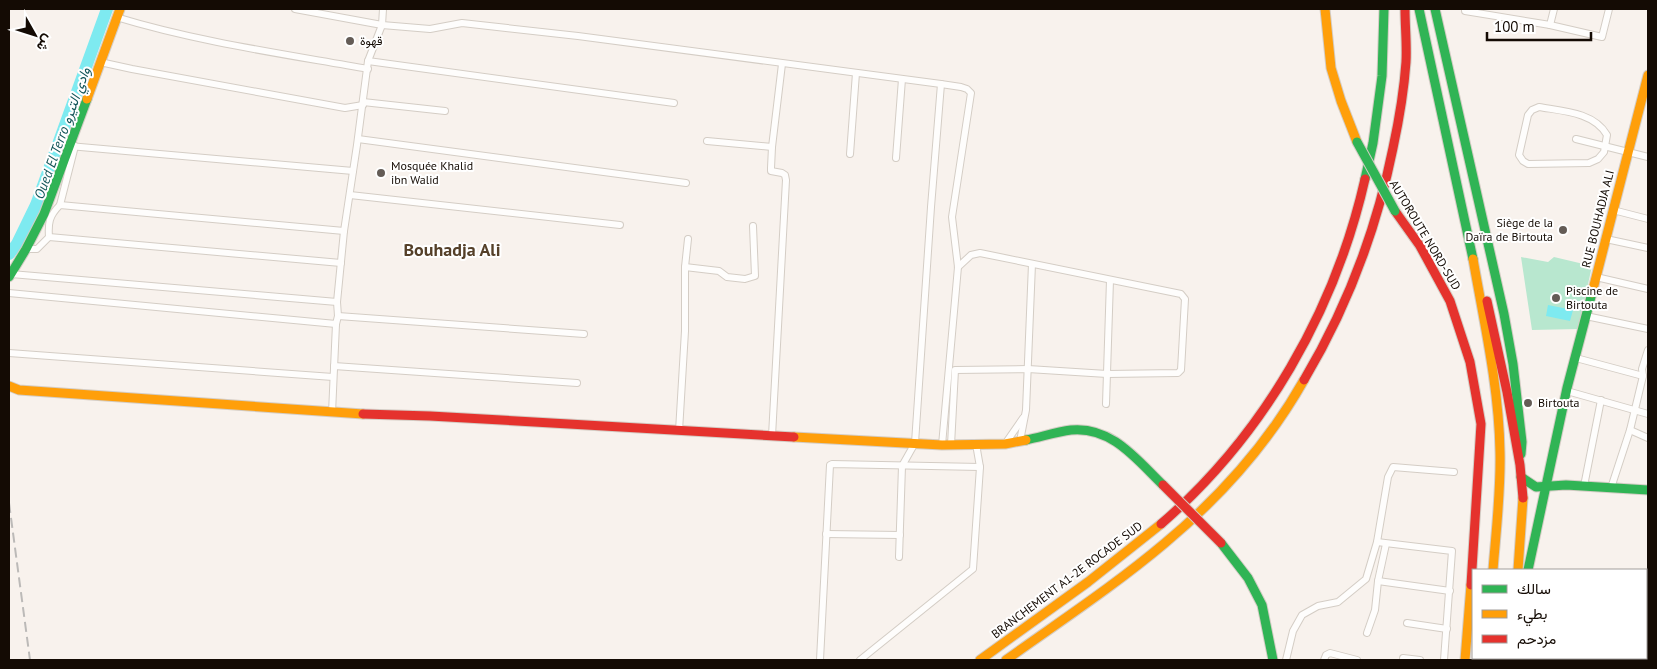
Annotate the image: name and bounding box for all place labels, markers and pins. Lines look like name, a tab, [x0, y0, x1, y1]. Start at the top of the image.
place label: قهوة	[360, 33, 382, 49]
marker: قهوة	[344, 35, 356, 47]
place label: Mosquée Khalid ibn Walid	[391, 158, 473, 187]
marker: Mosquée Khalid ibn Walid	[375, 167, 387, 179]
place label: Siège de la Daïra de Birtouta	[1465, 215, 1553, 244]
marker: Siège de la Daïra de Birtouta	[1557, 224, 1569, 236]
place label: Piscine de Birtouta	[1566, 283, 1618, 312]
marker: Piscine de Birtouta	[1550, 292, 1562, 304]
place label: Birtouta	[1538, 395, 1580, 410]
marker: Birtouta	[1522, 397, 1534, 409]

